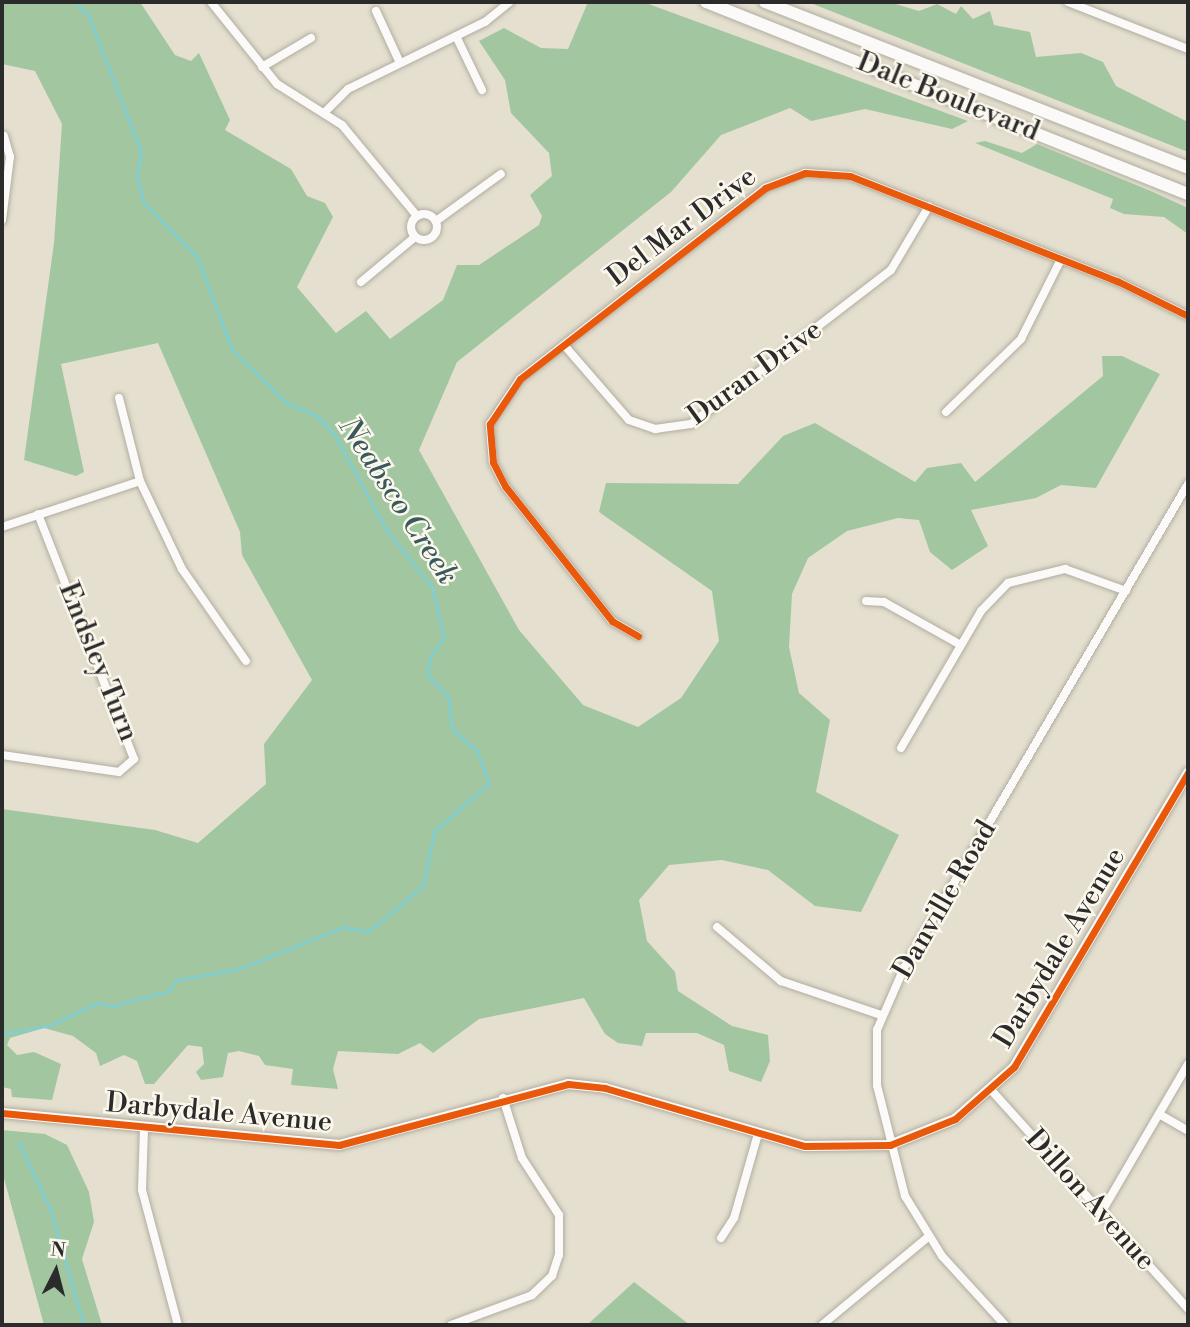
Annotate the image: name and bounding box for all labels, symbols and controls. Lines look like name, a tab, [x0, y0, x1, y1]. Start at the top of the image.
street label: Dale Boulevard	[852, 45, 1044, 149]
street label: Del Mar Drive	[601, 160, 763, 294]
street label: Duran Drive	[681, 313, 829, 433]
water label: Neabsco Creek	[331, 411, 465, 591]
street label: Endsley Turn	[51, 578, 145, 746]
street label: Danville Road	[886, 815, 1004, 985]
street label: Darbydale Avenue	[987, 842, 1133, 1054]
street label: Darbydale Avenue	[104, 1086, 334, 1140]
street label: Dillon Avenue	[1018, 1123, 1162, 1277]
north arrow	[21, 1236, 91, 1306]
text: N	[49, 1237, 67, 1263]

